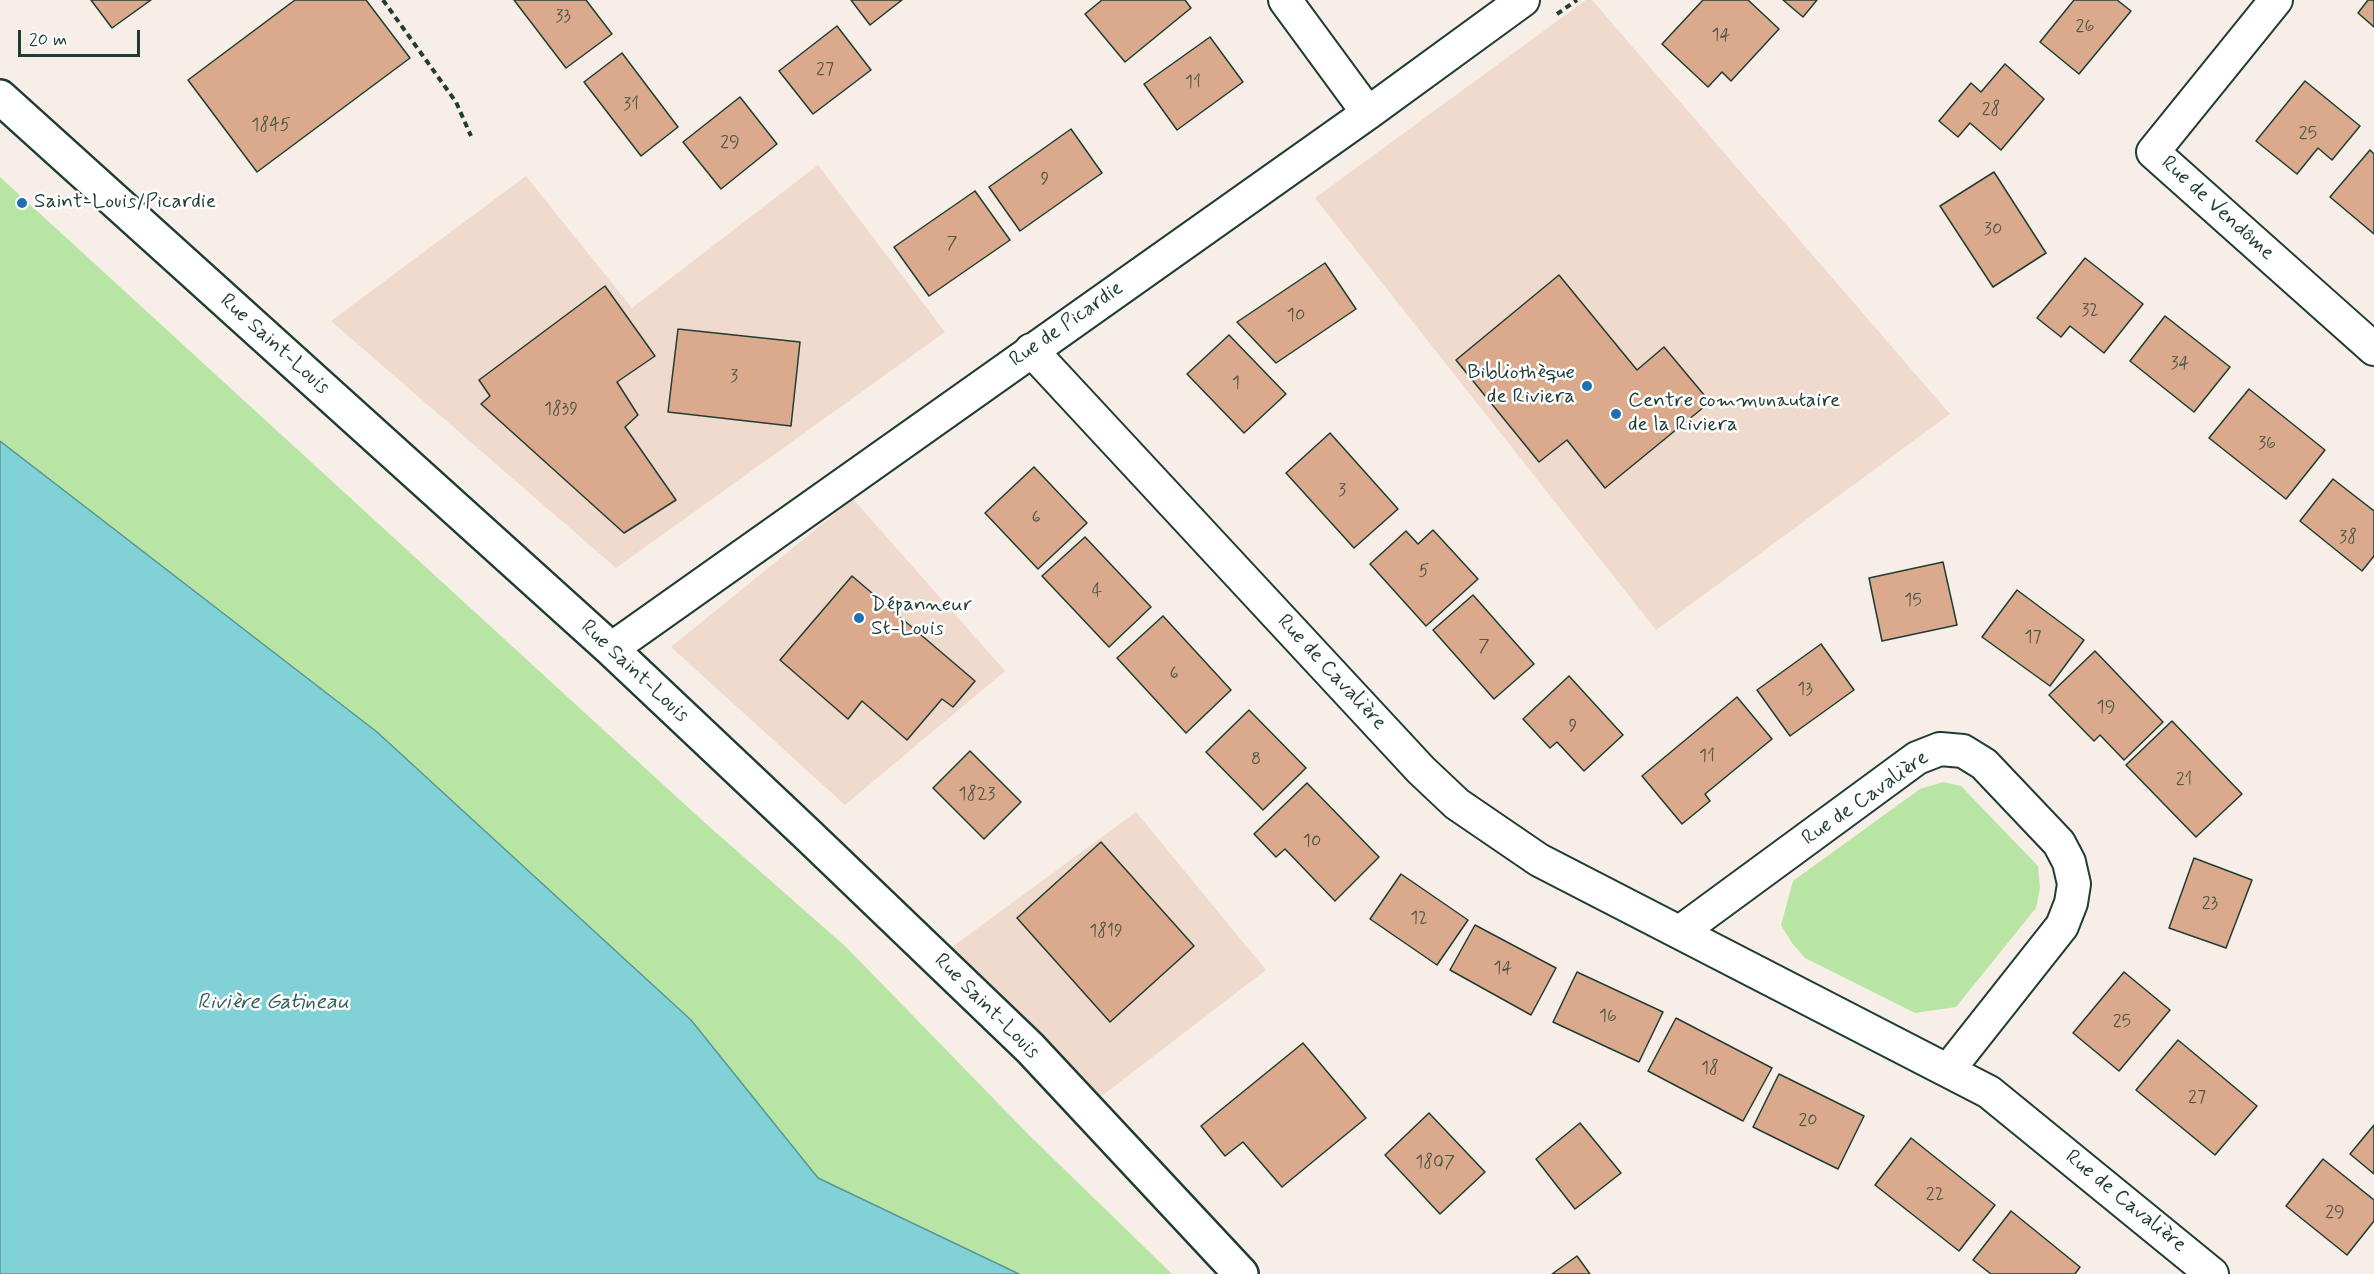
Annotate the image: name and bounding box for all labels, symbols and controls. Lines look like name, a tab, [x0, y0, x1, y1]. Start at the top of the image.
house number: 33	[555, 6, 571, 28]
house number: 26	[2076, 16, 2094, 38]
scale bar	[21, 18, 142, 56]
house number: 14	[1712, 25, 1730, 47]
text: 20 m	[29, 28, 67, 52]
house number: 27	[816, 59, 834, 81]
house number: 11	[1185, 72, 1201, 94]
house number: 31	[623, 94, 639, 116]
house number: 28	[1982, 99, 2000, 121]
house number: 1845	[251, 115, 291, 137]
house number: 25	[2299, 123, 2317, 145]
house number: 29	[720, 132, 740, 154]
street label: Rue de Vendôme	[2155, 151, 2279, 267]
house number: 9	[1041, 169, 1049, 191]
place label: Saint-Louis/Picardie	[34, 190, 216, 216]
marker: Saint-Louis/Picardie	[15, 196, 29, 210]
house number: 30	[1984, 219, 2002, 241]
house number: 7	[947, 233, 957, 255]
street label: Rue de Picardie	[1005, 276, 1129, 374]
street label: Rue Saint-Louis	[214, 289, 334, 401]
house number: 32	[2081, 300, 2099, 322]
house number: 10	[1287, 305, 1305, 327]
house number: 34	[2170, 353, 2190, 375]
place label: Bibliothèque de Riviera	[1467, 361, 1575, 411]
house number: 3	[730, 366, 738, 388]
house number: 1	[1232, 373, 1240, 395]
marker: Bibliothèque de Riviera	[1580, 379, 1594, 393]
place label: Centre communautaire de la Riviera	[1628, 389, 1840, 439]
house number: 1839	[544, 399, 578, 421]
marker: Centre communautaire de la Riviera	[1609, 407, 1623, 421]
house number: 36	[2258, 433, 2276, 455]
house number: 3	[1338, 480, 1346, 502]
house number: 6	[1031, 507, 1041, 529]
house number: 38	[2339, 527, 2357, 549]
house number: 5	[1419, 561, 1429, 583]
house number: 4	[1092, 581, 1102, 603]
house number: 15	[1904, 590, 1922, 612]
place label: Dépanneur St-Louis	[871, 593, 972, 643]
street label: Rue de Cavalière	[1271, 610, 1391, 736]
marker: Dépanneur St-Louis	[852, 611, 866, 625]
street label: Rue Saint-Louis	[575, 615, 693, 729]
house number: 17	[2024, 627, 2042, 649]
house number: 7	[1479, 636, 1489, 658]
house number: 6	[1169, 663, 1179, 685]
house number: 13	[1797, 679, 1813, 701]
house number: 19	[2097, 697, 2115, 719]
house number: 9	[1569, 716, 1577, 738]
house number: 11	[1699, 746, 1715, 768]
street label: Rue de Cavalière	[1798, 746, 1934, 852]
house number: 8	[1251, 749, 1261, 771]
house number: 21	[2176, 769, 2192, 791]
house number: 1823	[959, 784, 995, 806]
house number: 10	[1303, 831, 1321, 853]
house number: 23	[2202, 893, 2218, 915]
house number: 12	[1410, 908, 1428, 930]
house number: 1819	[1089, 921, 1123, 943]
street label: Rue Saint-Louis	[928, 949, 1044, 1065]
house number: 14	[1494, 958, 1512, 980]
water label: Rivière Gatineau	[197, 990, 349, 1016]
house number: 16	[1599, 1006, 1617, 1028]
house number: 25	[2113, 1011, 2131, 1033]
house number: 18	[1701, 1058, 1719, 1080]
house number: 27	[2188, 1087, 2206, 1109]
house number: 20	[1798, 1110, 1818, 1132]
street label: Rue de Cavalière	[2059, 1145, 2191, 1259]
house number: 1807	[1415, 1152, 1455, 1174]
house number: 22	[1926, 1184, 1944, 1206]
house number: 29	[2325, 1202, 2345, 1224]

